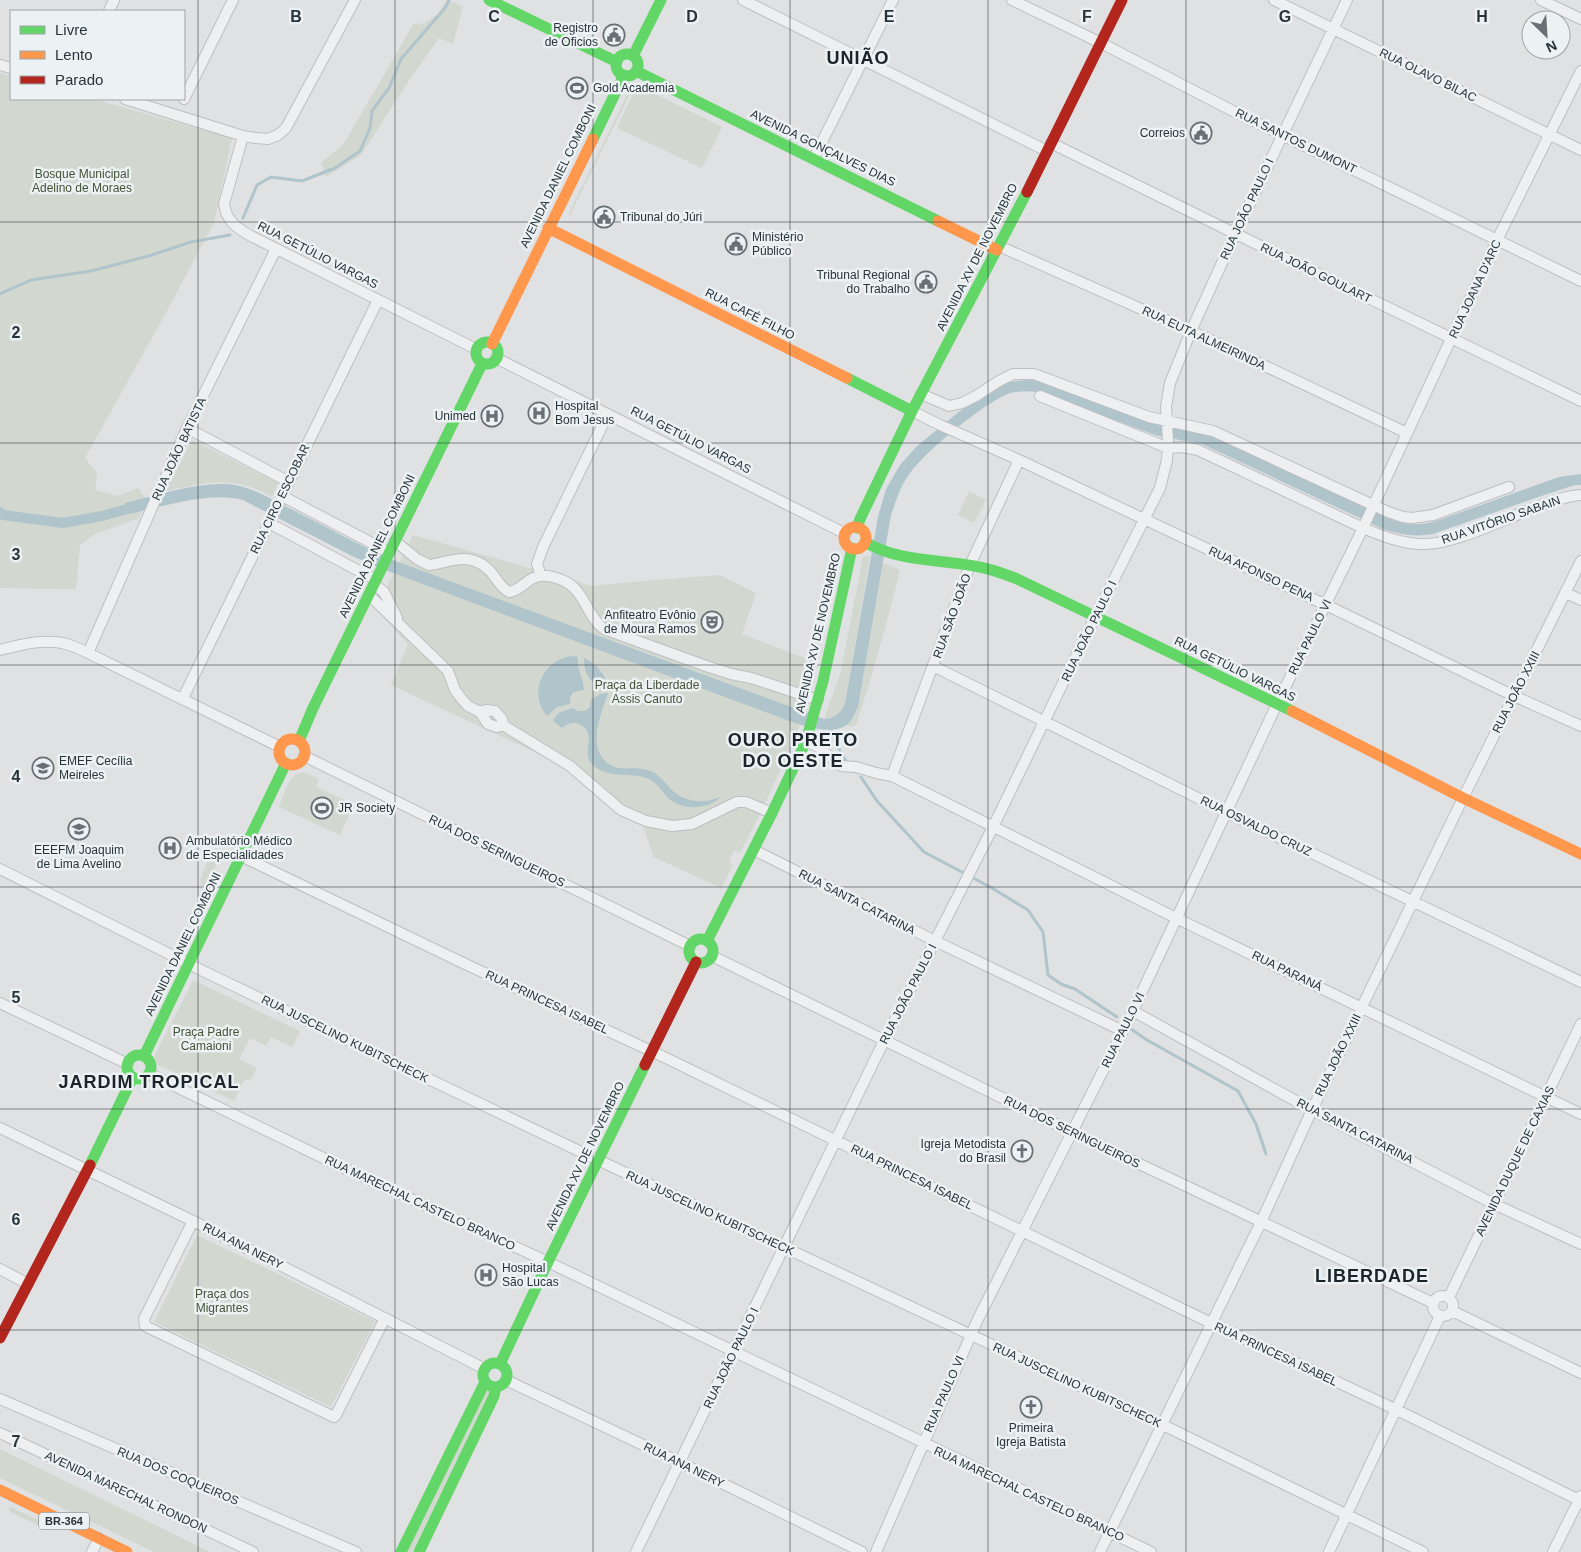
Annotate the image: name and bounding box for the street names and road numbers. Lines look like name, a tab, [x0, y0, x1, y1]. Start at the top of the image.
street label: RUA OLAVO BILAC	[1377, 45, 1479, 105]
street label: AVENIDA DANIEL COMBONI	[517, 102, 599, 250]
street label: RUA SANTOS DUMONT	[1233, 106, 1359, 177]
street label: AVENIDA GONÇALVES DIAS	[748, 107, 898, 189]
street label: RUA JOÃO PAULO I	[1217, 156, 1277, 262]
street label: AVENIDA XV DE NOVEMBRO	[934, 181, 1020, 333]
street label: RUA GETÚLIO VARGAS	[256, 218, 381, 291]
street label: RUA JOANA D'ARC	[1446, 237, 1504, 340]
street label: RUA JOÃO GOULART	[1258, 240, 1374, 306]
street label: RUA CAFÉ FILHO	[703, 284, 798, 343]
street label: RUA EUTA ALMEIRINDA	[1140, 303, 1268, 373]
street label: RUA JOÃO BATISTA	[149, 395, 209, 503]
street label: RUA GETÚLIO VARGAS	[629, 403, 754, 476]
street label: RUA CIRO ESCOBAR	[247, 442, 313, 556]
street label: AVENIDA DANIEL COMBONI	[336, 472, 418, 620]
street label: RUA VITÓRIO SABAIN	[1439, 492, 1562, 547]
street label: RUA AFONSO PENA	[1206, 544, 1316, 604]
street label: AVENIDA XV DE NOVEMBRO	[793, 552, 843, 714]
street label: RUA SÃO JOÃO	[930, 572, 974, 660]
street label: RUA JOÃO PAULO I	[1058, 578, 1120, 684]
street label: RUA PAULO VI	[1286, 597, 1334, 677]
street label: RUA GETÚLIO VARGAS	[1172, 633, 1298, 704]
street label: RUA JOÃO XXIII	[1489, 649, 1543, 735]
street label: RUA OSVALDO CRUZ	[1198, 793, 1314, 859]
street label: RUA DOS SERINGUEIROS	[427, 812, 567, 890]
street label: RUA SANTA CATARINA	[796, 867, 918, 937]
street label: AVENIDA DANIEL COMBONI	[142, 870, 224, 1018]
street label: RUA JOÃO PAULO I	[877, 942, 939, 1046]
street label: RUA PARANÁ	[1250, 947, 1325, 994]
street label: RUA PRINCESA ISABEL	[483, 967, 611, 1037]
street label: RUA PAULO VI	[1099, 990, 1147, 1070]
street label: RUA JUSCELINO KUBITSCHECK	[259, 992, 431, 1086]
street label: RUA JOÃO XXIII	[1312, 1011, 1364, 1099]
street label: AVENIDA XV DE NOVEMBRO	[543, 1079, 627, 1233]
street label: AVENIDA DUQUE DE CAXIAS	[1473, 1084, 1557, 1238]
street label: RUA DOS SERINGUEIROS	[1002, 1093, 1142, 1171]
street label: RUA SANTA CATARINA	[1294, 1096, 1416, 1166]
street label: RUA PRINCESA ISABEL	[849, 1141, 976, 1213]
street label: RUA MARECHAL CASTELO BRANCO	[323, 1153, 517, 1253]
street label: RUA JUSCELINO KUBITSCHECK	[624, 1168, 796, 1258]
street label: RUA ANA NERY	[201, 1220, 285, 1272]
street label: RUA JOÃO PAULO I	[700, 1305, 762, 1411]
street label: RUA PRINCESA ISABEL	[1212, 1319, 1340, 1389]
street label: RUA JUSCELINO KUBITSCHECK	[991, 1340, 1163, 1430]
street label: RUA PAULO VI	[921, 1353, 967, 1435]
street label: RUA ANA NERY	[641, 1439, 727, 1491]
street label: RUA DOS COQUEIROS	[115, 1444, 241, 1508]
street label: RUA MARECHAL CASTELO BRANCO	[932, 1444, 1126, 1544]
street label: AVENIDA MARECHAL RONDON	[43, 1448, 209, 1536]
road number: BR-364	[39, 1512, 89, 1530]

